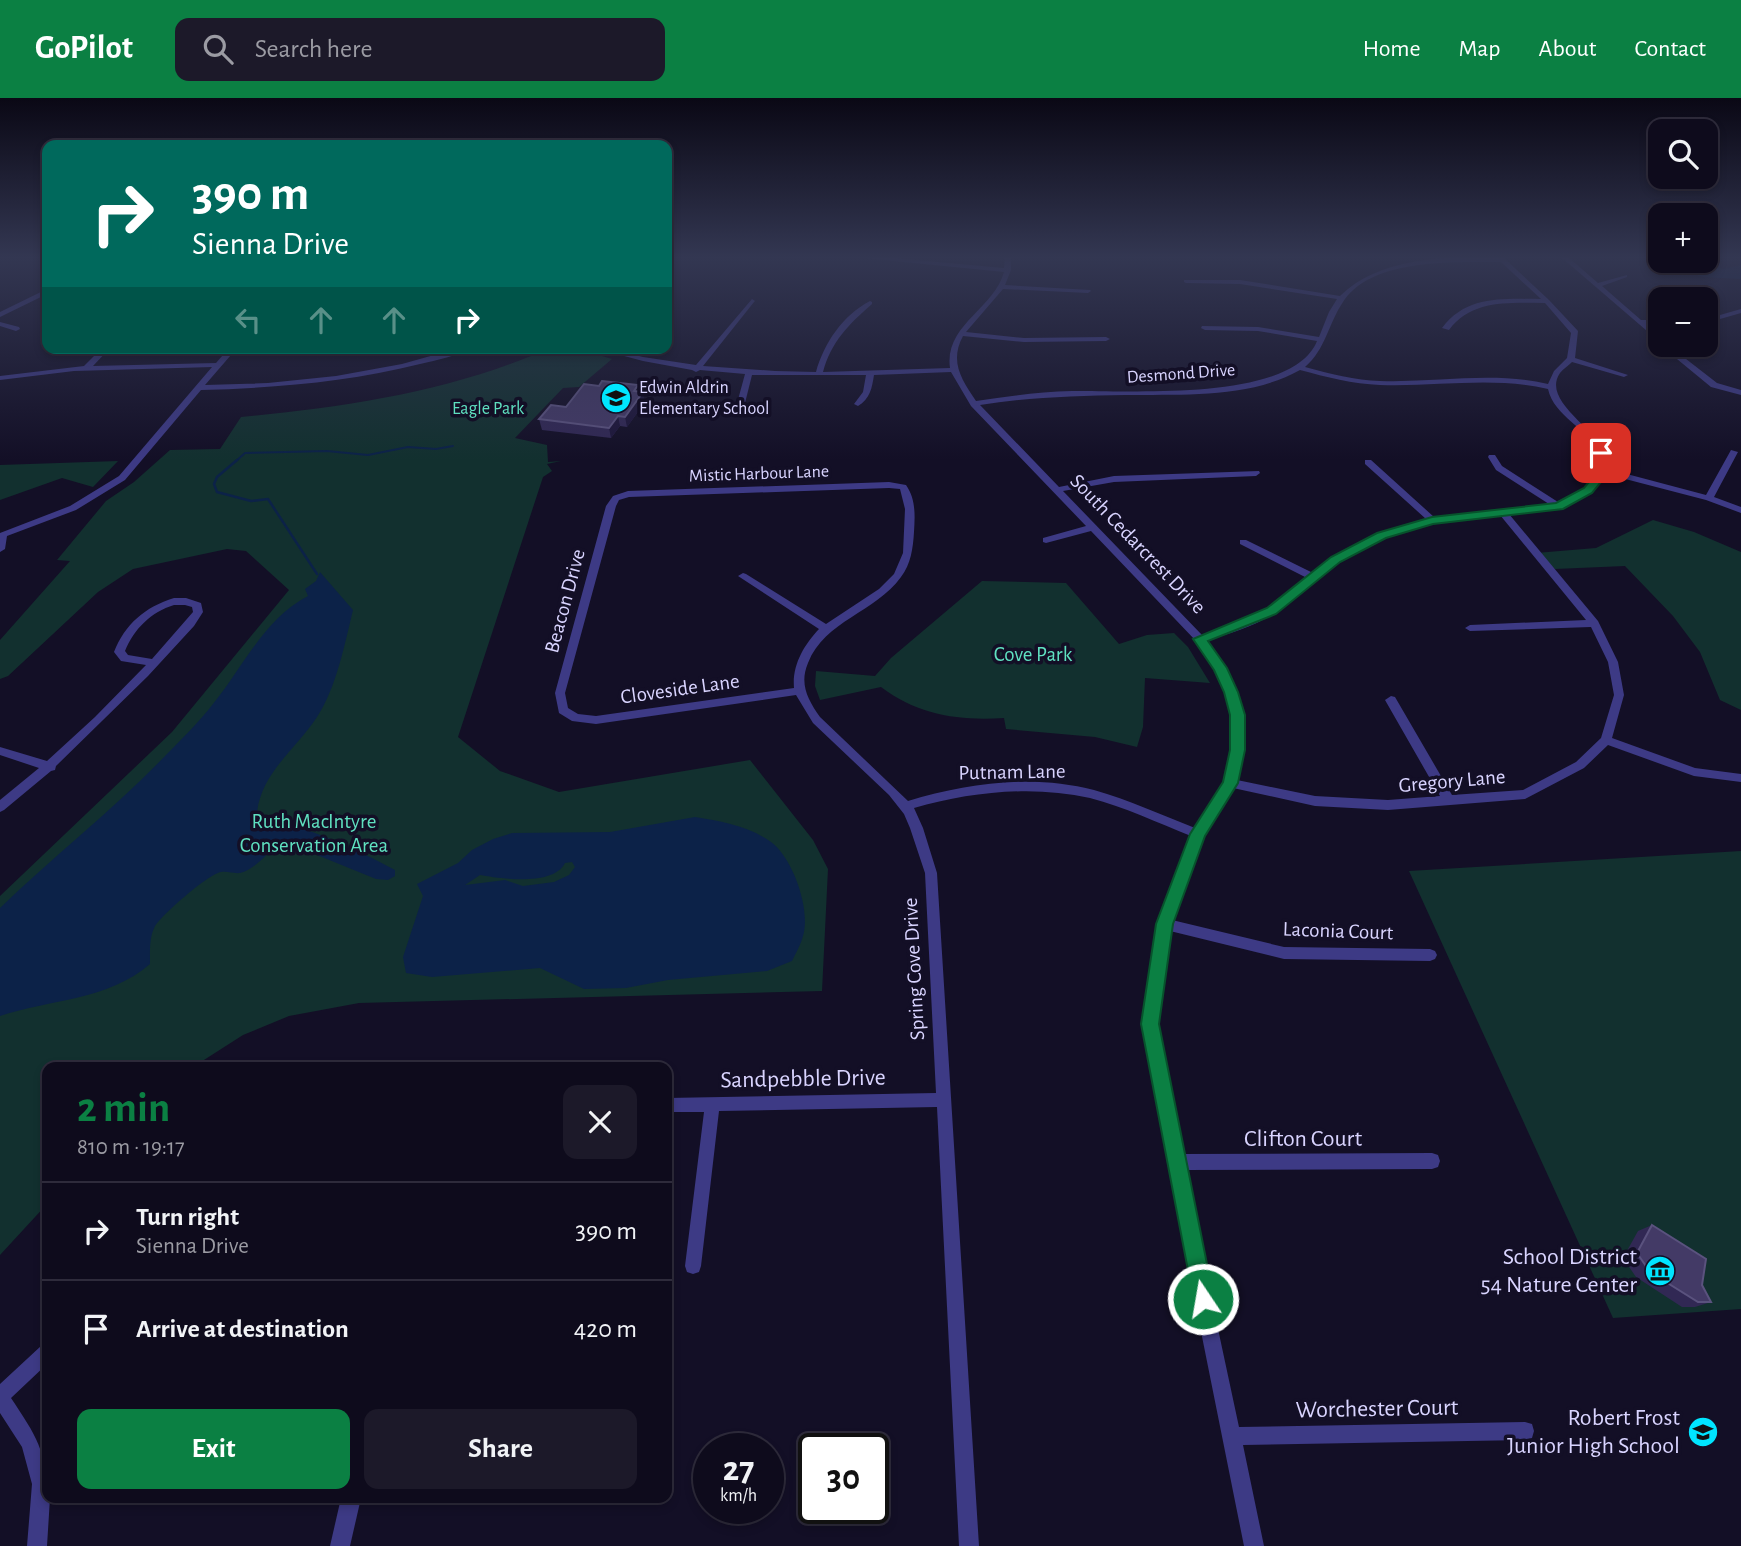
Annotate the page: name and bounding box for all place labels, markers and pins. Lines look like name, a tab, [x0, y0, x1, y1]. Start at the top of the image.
place label: Edwin Aldrin Elementary School	[639, 379, 770, 418]
school or university icon: Edwin Aldrin Elementary School	[599, 381, 633, 415]
pin	[1571, 423, 1631, 483]
place label: School District 54 Nature Center	[1480, 1245, 1637, 1297]
museum icon: School District 54 Nature Center	[1643, 1254, 1677, 1288]
place label: Robert Frost Junior High School	[1507, 1406, 1680, 1458]
school or university icon: Robert Frost Junior High School	[1686, 1415, 1720, 1449]

